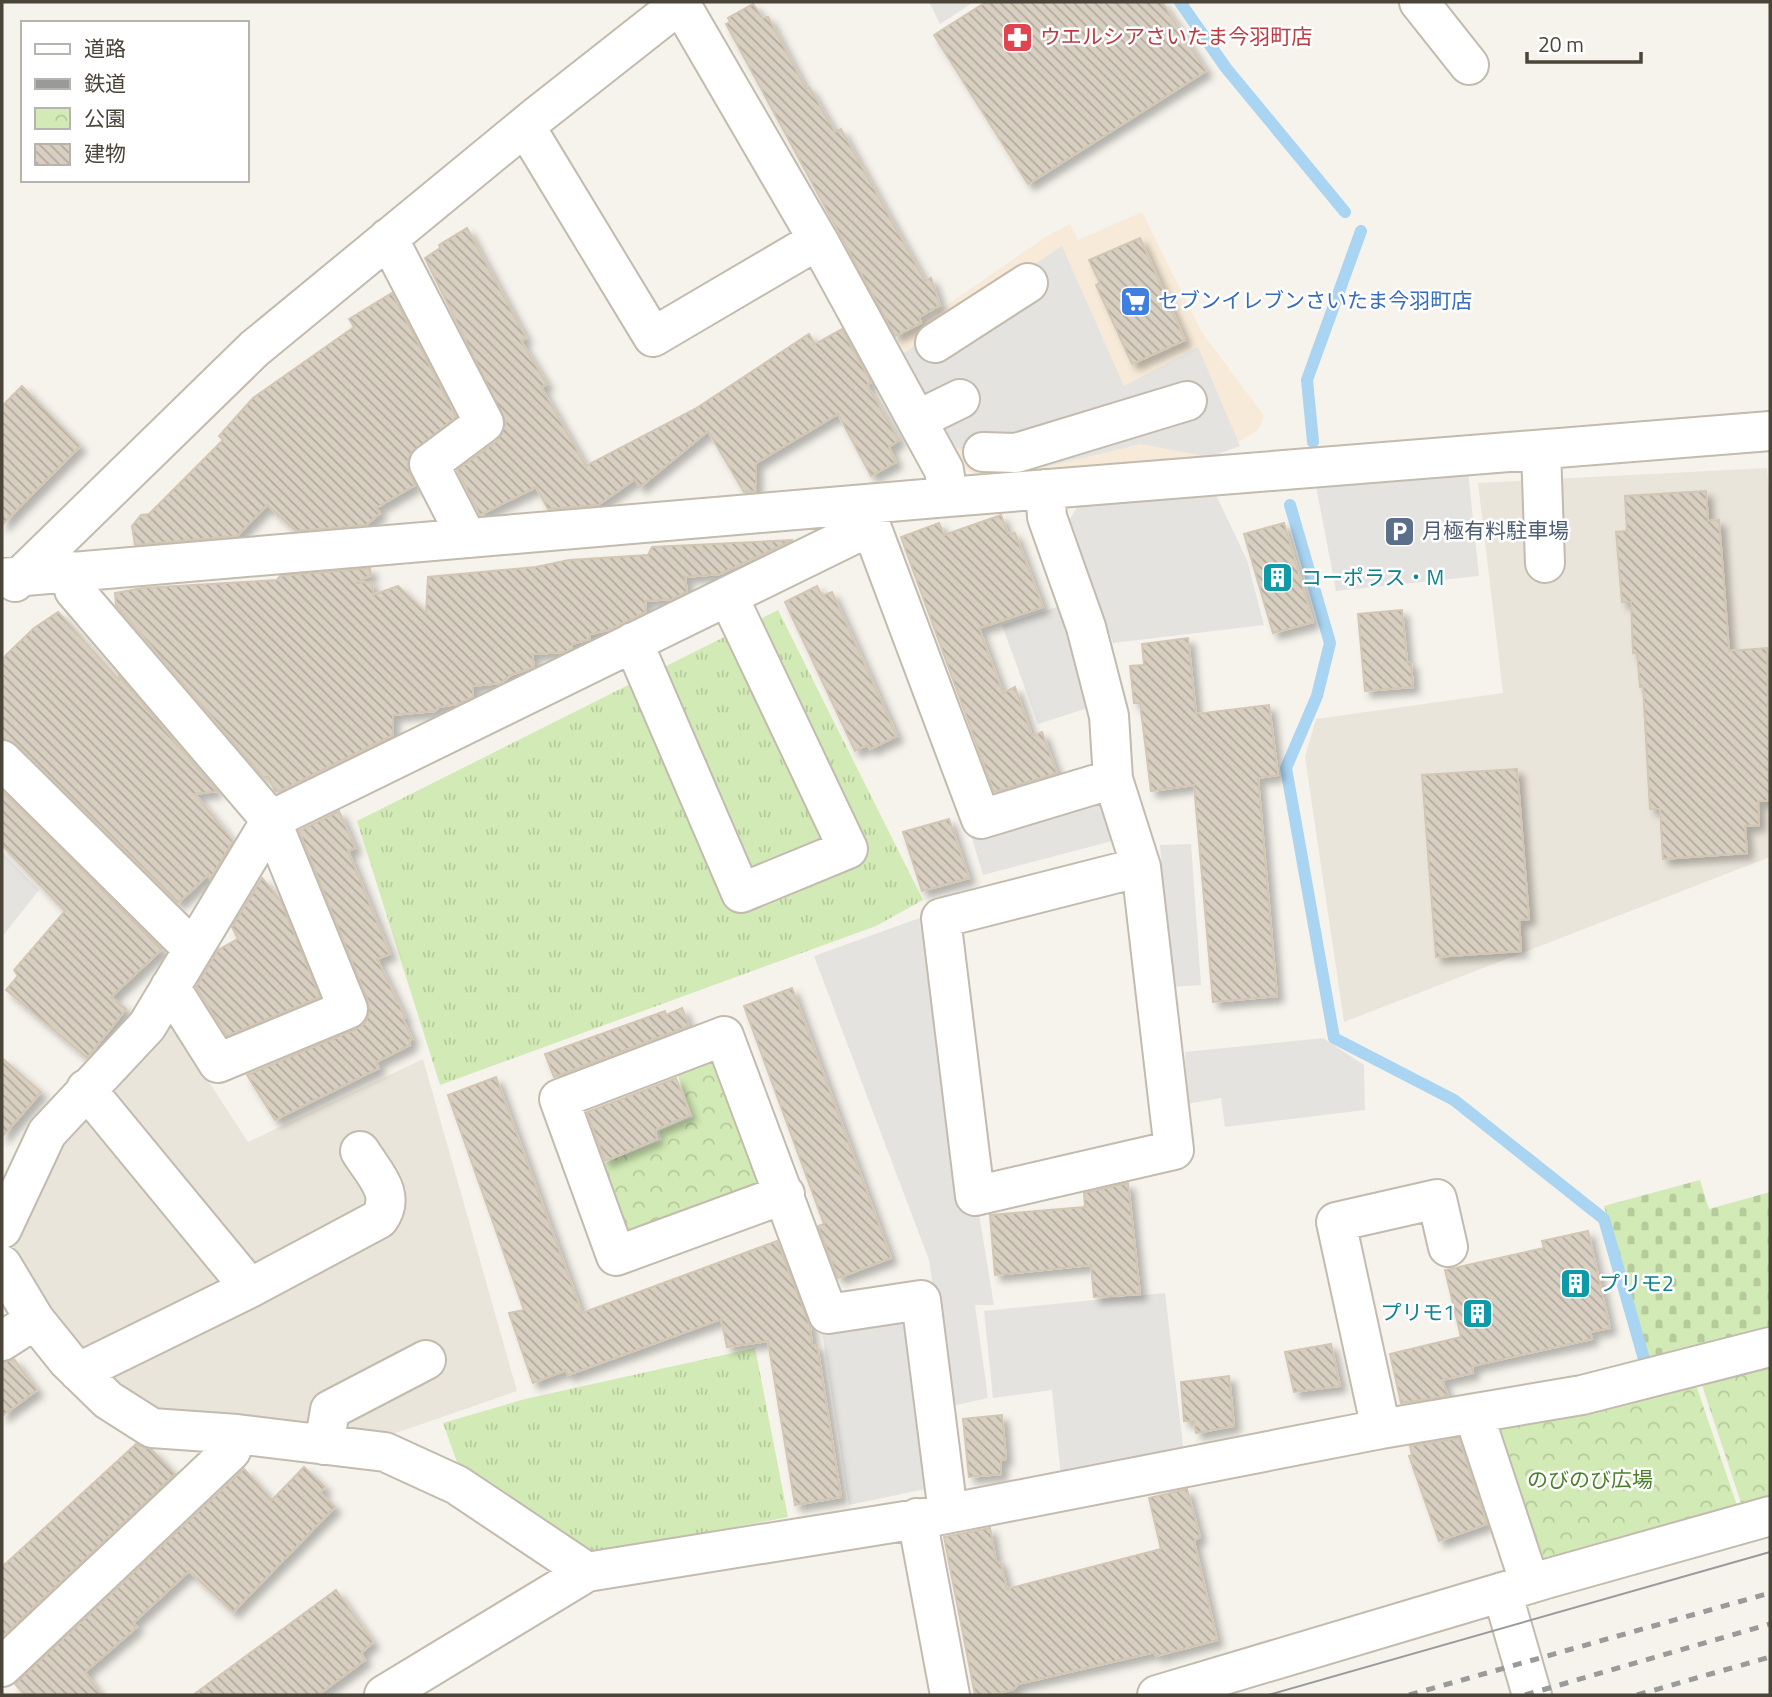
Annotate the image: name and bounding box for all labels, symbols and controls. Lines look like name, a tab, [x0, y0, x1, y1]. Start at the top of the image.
pharmacy icon: ウエルシアさいたま今羽町店	[1000, 20, 1034, 54]
place label: ウエルシアさいたま今羽町店	[1040, 20, 1312, 52]
legend	[21, 21, 248, 182]
scale bar	[1527, 21, 1641, 65]
text: 20 m	[1538, 28, 1584, 60]
text: 道路	[84, 32, 126, 64]
text: 鉄道	[84, 67, 126, 99]
text: 公園	[84, 102, 126, 134]
text: 建物	[84, 137, 126, 169]
supermarket icon: セブンイレブンさいたま今羽町店	[1118, 284, 1152, 318]
place label: セブンイレブンさいたま今羽町店	[1158, 284, 1472, 316]
parking icon: 月極有料駐車場	[1382, 514, 1416, 548]
place label: 月極有料駐車場	[1422, 514, 1569, 546]
building icon: コーポラス・M	[1261, 561, 1295, 595]
place label: コーポラス・M	[1301, 561, 1444, 593]
building icon: プリモ2	[1559, 1267, 1593, 1301]
place label: プリモ2	[1599, 1267, 1674, 1299]
place label: プリモ1	[1380, 1296, 1455, 1328]
building icon: プリモ1	[1461, 1296, 1495, 1330]
park label: のびのび広場	[1527, 1463, 1653, 1495]

